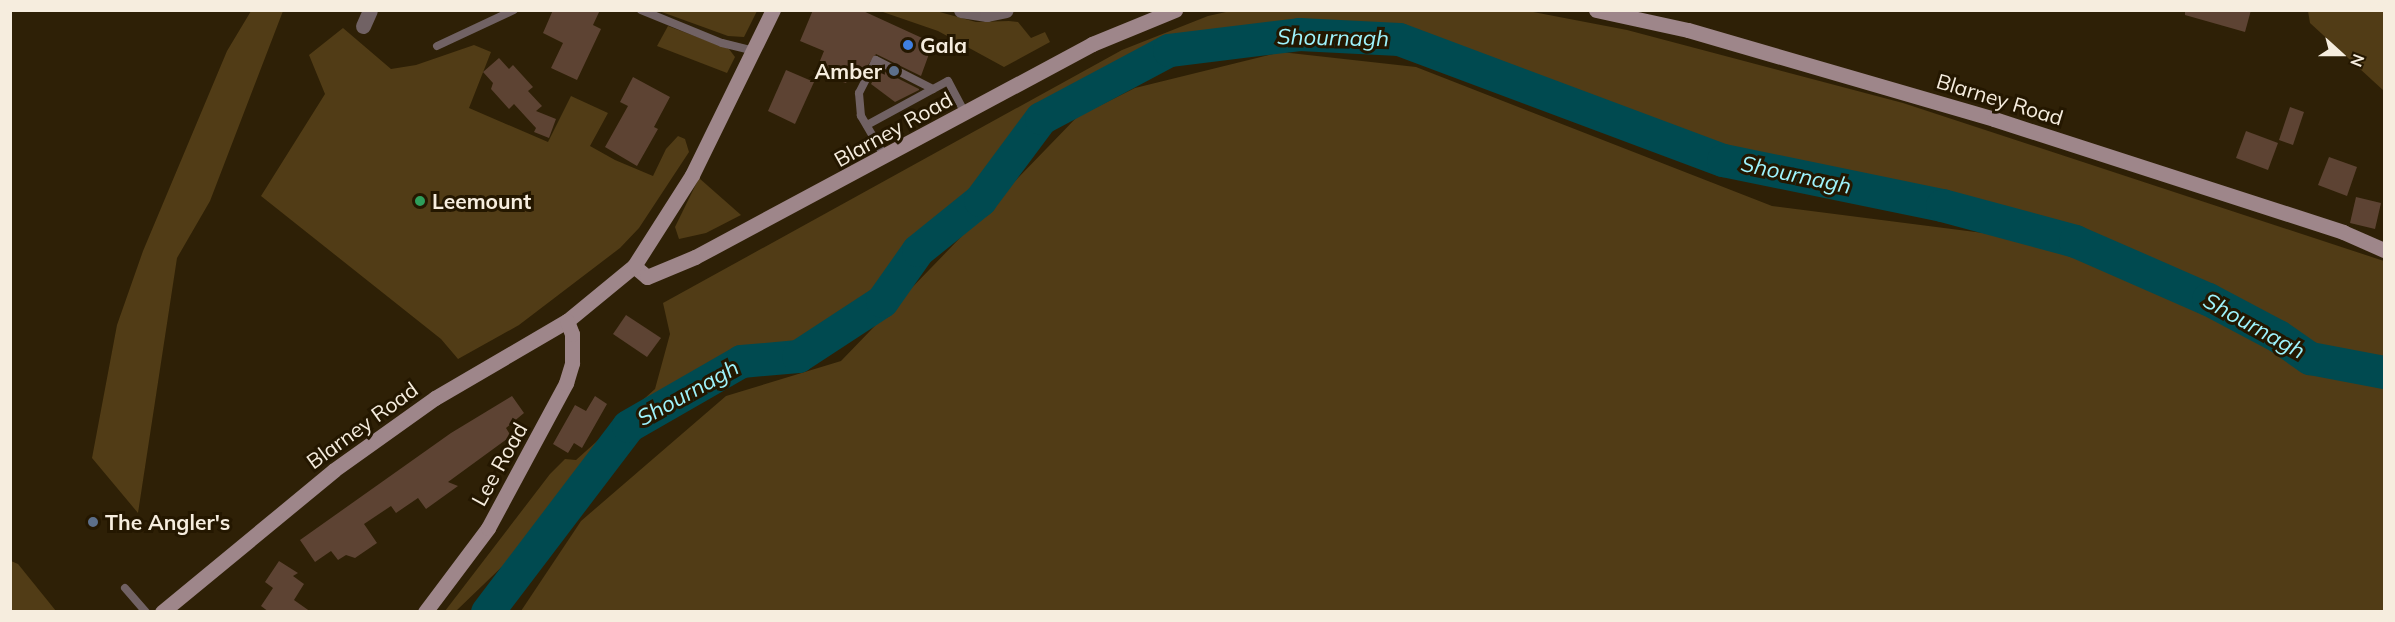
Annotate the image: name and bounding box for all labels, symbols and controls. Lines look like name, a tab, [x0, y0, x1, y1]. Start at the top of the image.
water label: Shournagh	[1277, 24, 1389, 52]
north arrow	[2311, 24, 2371, 84]
place label: Gala	[920, 32, 967, 58]
marker: Gala	[901, 38, 915, 52]
text: N	[2346, 51, 2369, 70]
place label: Amber	[815, 58, 882, 84]
marker: Amber	[887, 64, 901, 78]
street label: Blarney Road	[1934, 68, 2066, 130]
street label: Blarney Road	[830, 86, 956, 172]
water label: Shournagh	[1738, 150, 1854, 200]
place label: Leemount	[432, 188, 531, 214]
marker: Leemount	[413, 194, 427, 208]
water label: Shournagh	[2199, 287, 2309, 365]
water label: Shournagh	[633, 354, 743, 432]
street label: Blarney Road	[302, 376, 422, 474]
street label: Lee Road	[466, 418, 532, 510]
place label: The Angler's	[105, 509, 230, 535]
marker: The Angler's	[86, 515, 100, 529]

